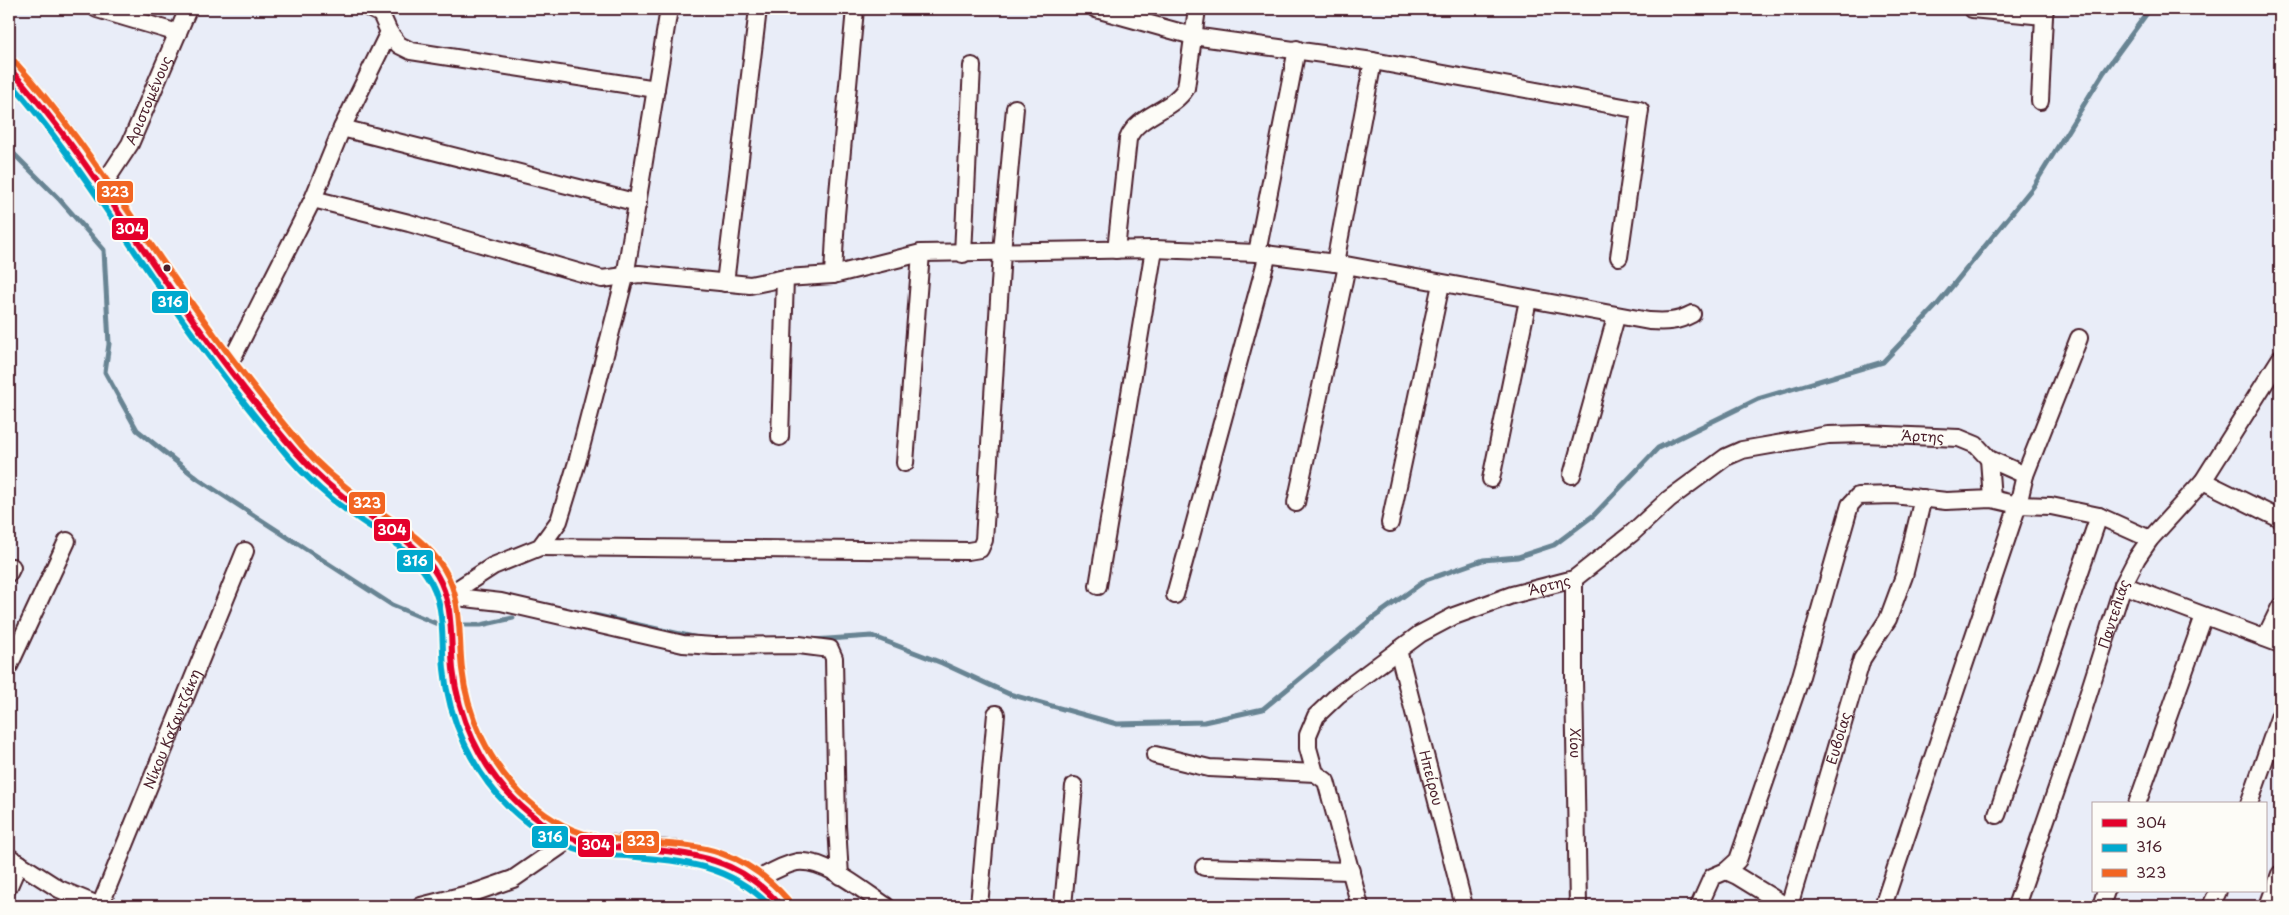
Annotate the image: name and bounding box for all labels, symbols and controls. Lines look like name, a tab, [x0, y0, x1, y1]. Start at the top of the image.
street label: Αριστομένους	[120, 53, 177, 148]
line badge: 323	[96, 180, 134, 204]
text: 323	[101, 181, 129, 202]
line badge: 304	[111, 217, 149, 241]
text: 304	[115, 218, 145, 239]
unlabelled marker	[162, 263, 172, 273]
line badge: 316	[151, 290, 189, 314]
text: 316	[157, 291, 183, 312]
street label: Άρτης	[1901, 425, 1944, 447]
line badge: 323	[348, 491, 386, 515]
text: 323	[353, 492, 381, 513]
line badge: 304	[373, 518, 411, 542]
text: 304	[377, 519, 407, 540]
line badge: 316	[396, 549, 434, 573]
text: 316	[402, 550, 428, 571]
street label: Άρτης	[1526, 569, 1573, 600]
street label: Παντελιάς	[2092, 575, 2134, 651]
street label: Νίκου Καζαντζάκη	[138, 666, 206, 792]
street label: Ευβοίας	[1820, 709, 1856, 767]
street label: Χίου	[1565, 728, 1586, 758]
street label: Ηπείρου	[1414, 748, 1449, 808]
legend	[2092, 802, 2266, 892]
text: 304	[2136, 810, 2167, 833]
line badge: 316	[531, 825, 569, 849]
text: 316	[537, 826, 563, 847]
line badge: 323	[622, 830, 660, 854]
text: 323	[627, 830, 655, 851]
line badge: 304	[577, 834, 615, 858]
text: 304	[581, 834, 611, 855]
text: 316	[2136, 834, 2162, 857]
text: 323	[2136, 860, 2166, 883]

